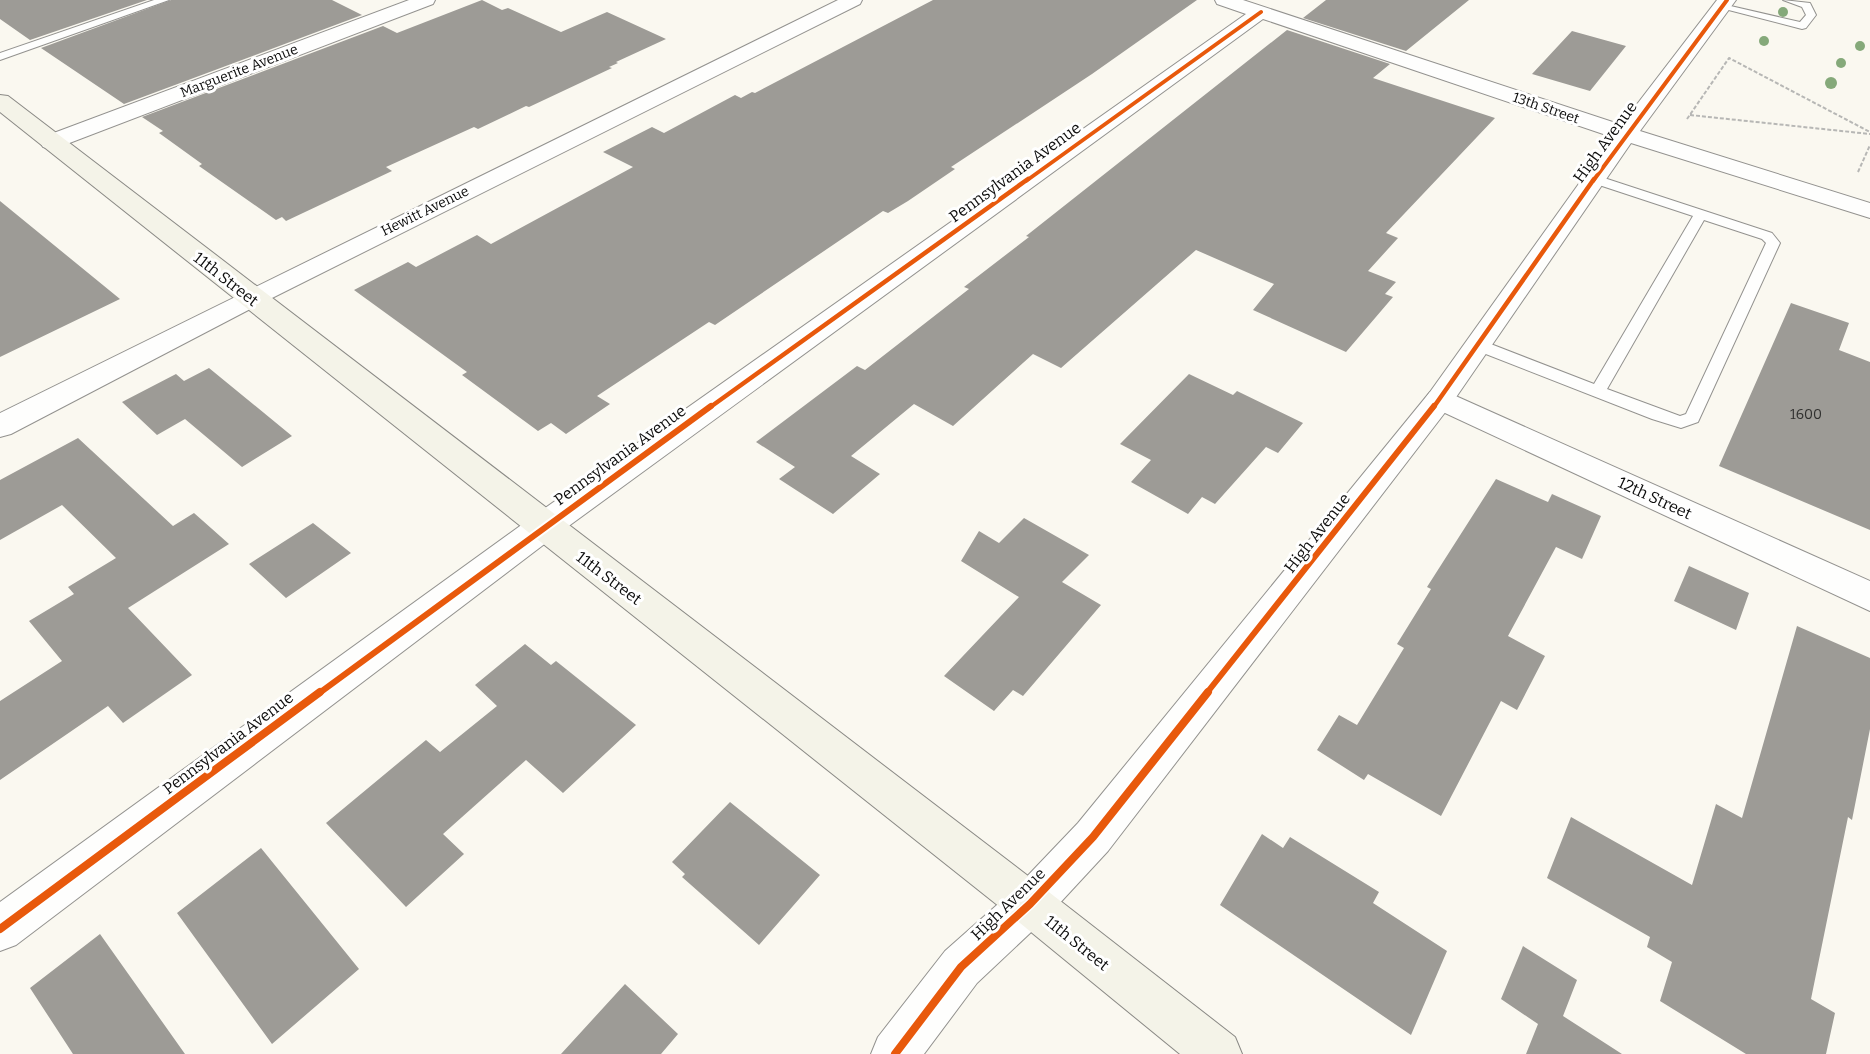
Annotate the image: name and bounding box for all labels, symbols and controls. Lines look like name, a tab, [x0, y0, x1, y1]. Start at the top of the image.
street label: Marguerite Avenue	[178, 41, 300, 101]
street label: 13th Street	[1510, 89, 1582, 127]
street label: High Avenue	[1569, 98, 1641, 186]
street label: Pennsylvania Avenue	[946, 118, 1084, 226]
street label: Hewitt Avenue	[378, 182, 472, 240]
street label: 11th Street	[190, 248, 262, 310]
street label: Pennsylvania Avenue	[551, 401, 689, 509]
house number: 1600	[1790, 406, 1822, 423]
street label: 12th Street	[1615, 473, 1695, 523]
street label: High Avenue	[1280, 489, 1354, 577]
street label: 11th Street	[573, 547, 646, 609]
street label: Pennsylvania Avenue	[159, 688, 297, 798]
street label: High Avenue	[967, 864, 1049, 944]
street label: 11th Street	[1041, 911, 1113, 975]

